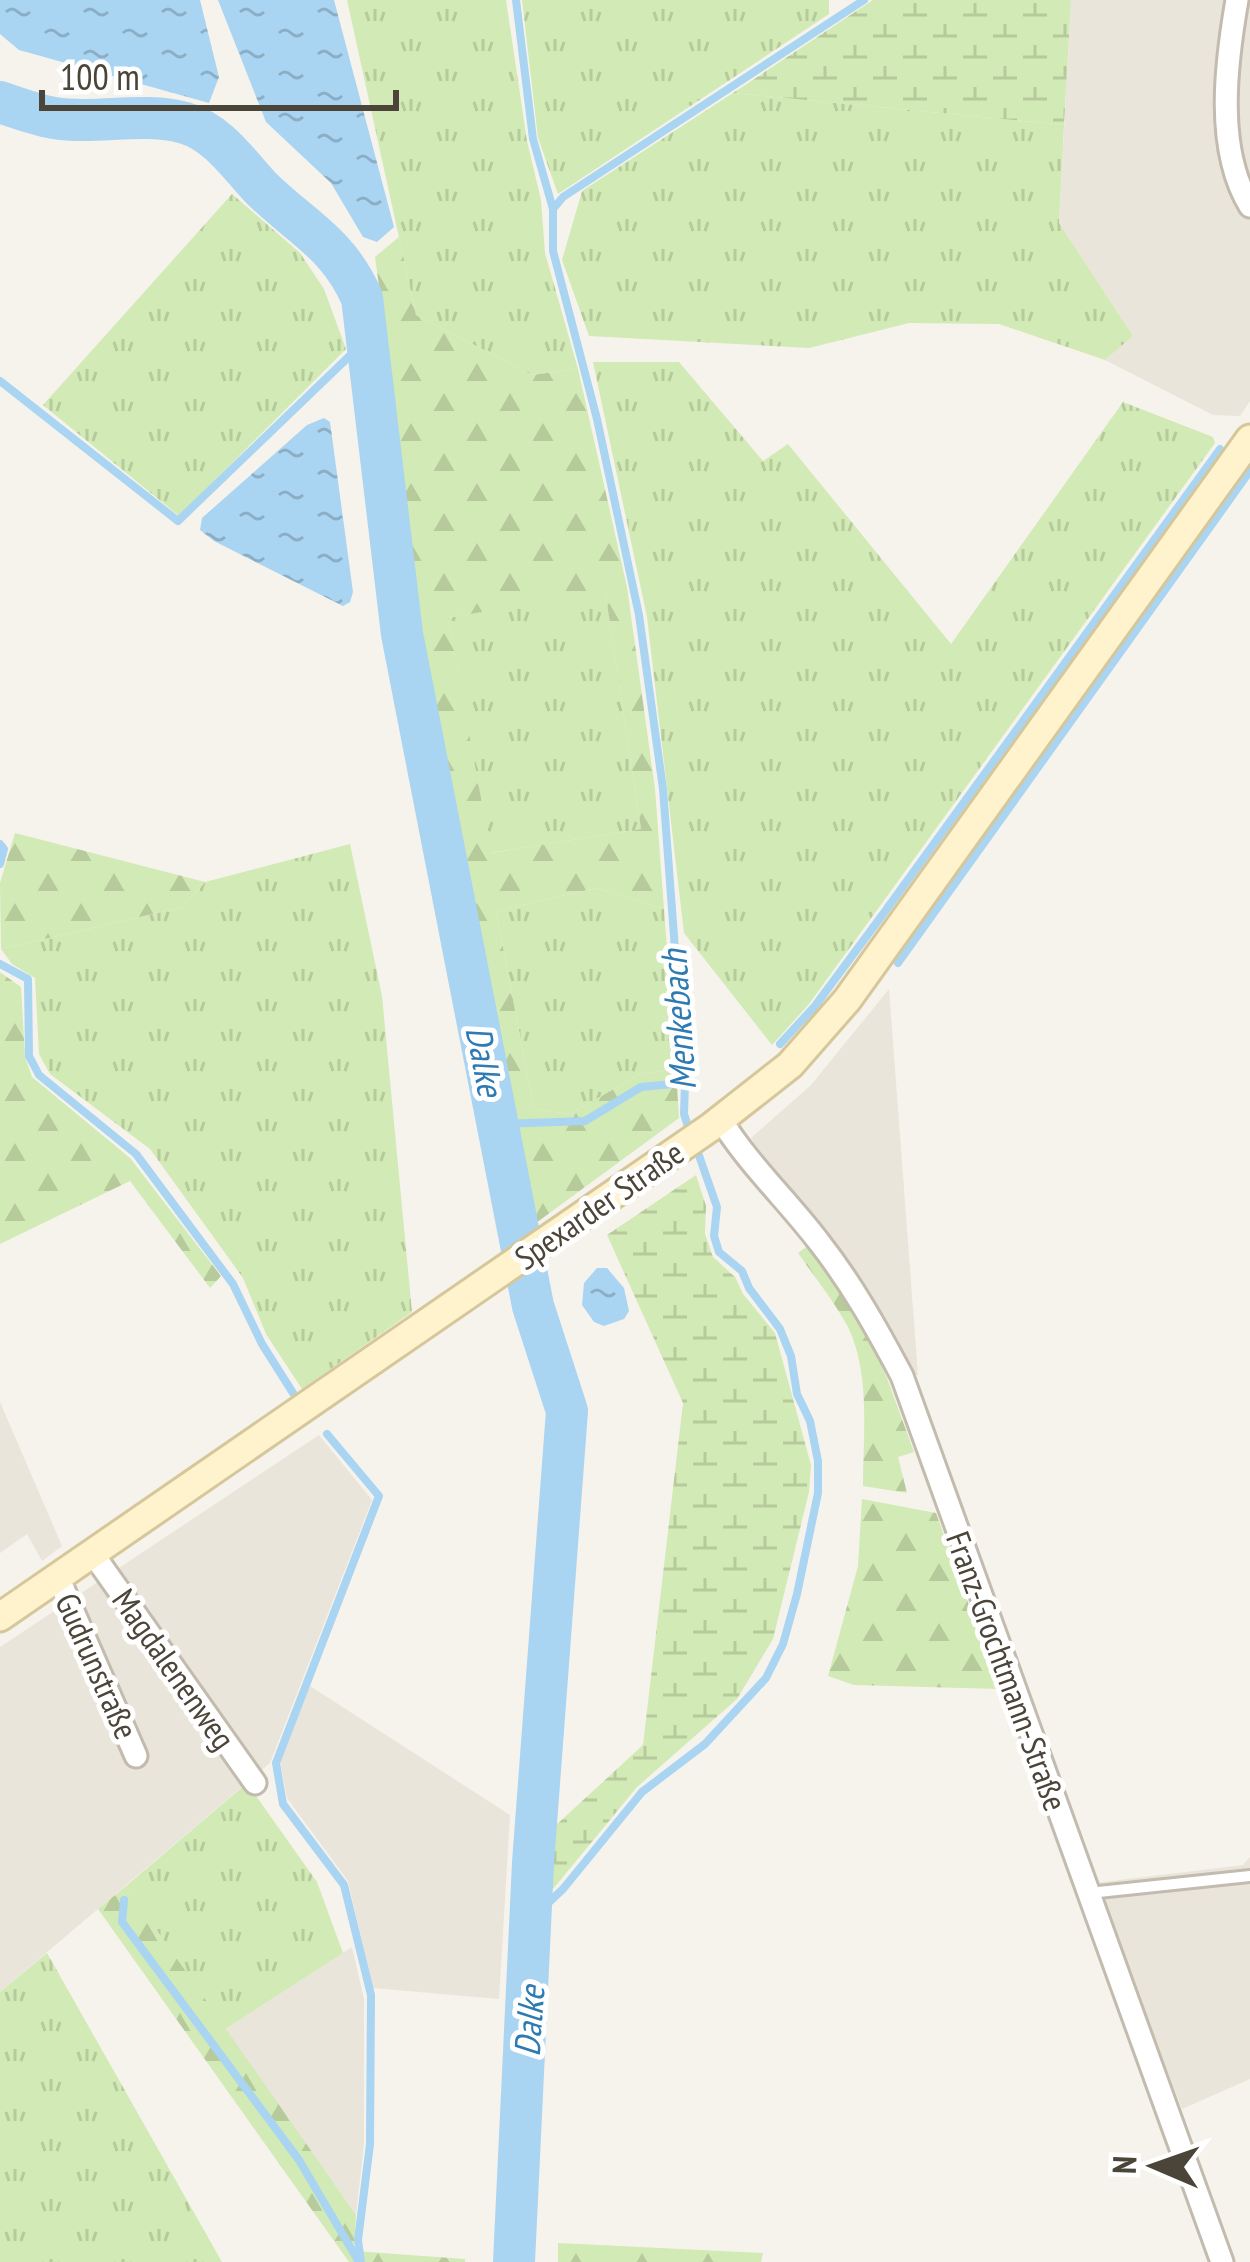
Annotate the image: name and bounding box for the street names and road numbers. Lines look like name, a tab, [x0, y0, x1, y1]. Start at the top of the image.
street label: Spexarder Straße	[506, 1131, 692, 1279]
street label: Franz-Grochtmann-Straße	[937, 1525, 1078, 1816]
street label: Magdalenenweg	[103, 1580, 246, 1758]
street label: Gudrunstraße	[46, 1586, 149, 1745]

